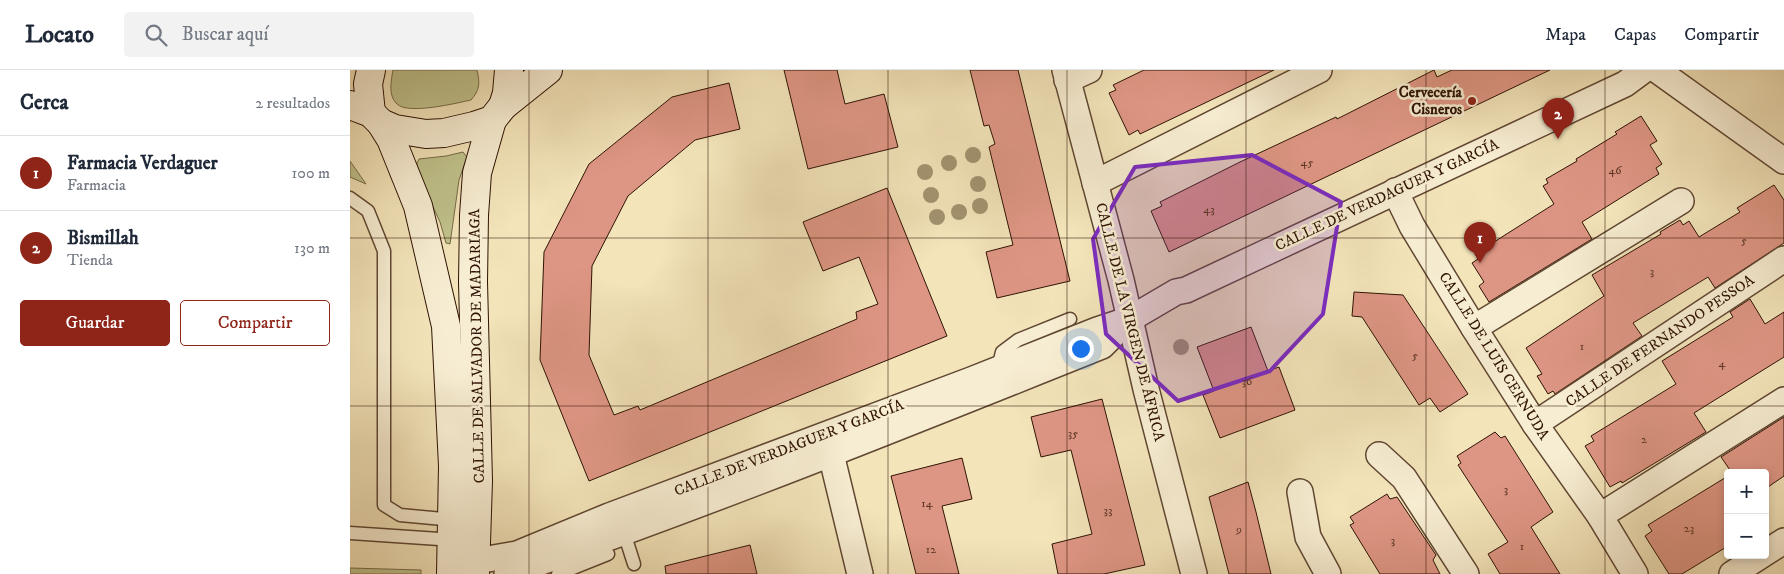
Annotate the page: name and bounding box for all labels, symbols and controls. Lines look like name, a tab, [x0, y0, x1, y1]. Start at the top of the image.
search box	[124, 12, 474, 57]
text: Locato	[25, 20, 94, 50]
icon: search	[142, 21, 170, 49]
text: Buscar aquí	[182, 23, 268, 46]
text: Mapa	[1545, 24, 1586, 46]
text: Capas	[1614, 24, 1656, 46]
text: Compartir	[1684, 24, 1759, 46]
place label: Cervecería Cisneros	[1399, 83, 1463, 119]
text: Cerca	[20, 90, 68, 116]
text: 2 resultados	[255, 93, 330, 113]
marker: Cervecería Cisneros	[1466, 95, 1478, 107]
pin: 2	[1542, 98, 1574, 139]
street label: CALLE DE VERDAGUER Y GARCÍA	[1272, 134, 1502, 255]
text: Farmacia Verdaguer	[67, 152, 218, 175]
house number: 45	[1301, 155, 1313, 170]
text: 1	[33, 163, 39, 183]
text: 100 m	[292, 163, 330, 183]
house number: 46	[1608, 163, 1622, 178]
text: Farmacia	[67, 175, 126, 195]
street label: CALLE DE LA VIRGEN DE ÁFRICA	[1091, 201, 1170, 444]
house number: 43	[1203, 202, 1215, 217]
street label: CALLE DE SALVADOR DE MADARIAGA	[465, 208, 489, 483]
pin: 1	[1464, 222, 1496, 263]
text: Bismillah	[67, 227, 139, 250]
house number: 5	[1741, 233, 1747, 248]
text: 2	[32, 238, 40, 258]
text: 130 m	[294, 238, 330, 258]
text: Tienda	[67, 250, 113, 270]
house number: 3	[1650, 264, 1654, 279]
street label: CALLE DE LUIS CERNUDA	[1434, 269, 1554, 444]
street label: CALLE DE FERNANDO PESSOA	[1562, 270, 1758, 411]
button: Guardar	[20, 300, 170, 346]
button: Compartir	[180, 300, 330, 346]
your location	[1068, 336, 1094, 362]
house number: 1	[1580, 339, 1584, 354]
house number: 5	[1412, 348, 1418, 363]
house number: 4	[1719, 356, 1727, 371]
house number: 36	[1242, 374, 1253, 389]
street label: CALLE DE VERDAGUER Y GARCÍA	[671, 394, 907, 501]
house number: 35	[1068, 426, 1078, 441]
house number: 2	[1641, 432, 1647, 447]
map controls	[1724, 469, 1769, 559]
button: +	[1724, 469, 1769, 514]
house number: 3	[1504, 482, 1508, 497]
house number: 14	[921, 496, 934, 511]
house number: 33	[1104, 503, 1112, 518]
button: −	[1724, 514, 1769, 559]
house number: 23	[1684, 521, 1694, 536]
house number: 9	[1235, 522, 1242, 537]
house number: 3	[1391, 533, 1395, 548]
house number: 1	[1520, 539, 1524, 554]
house number: 12	[926, 542, 936, 557]

